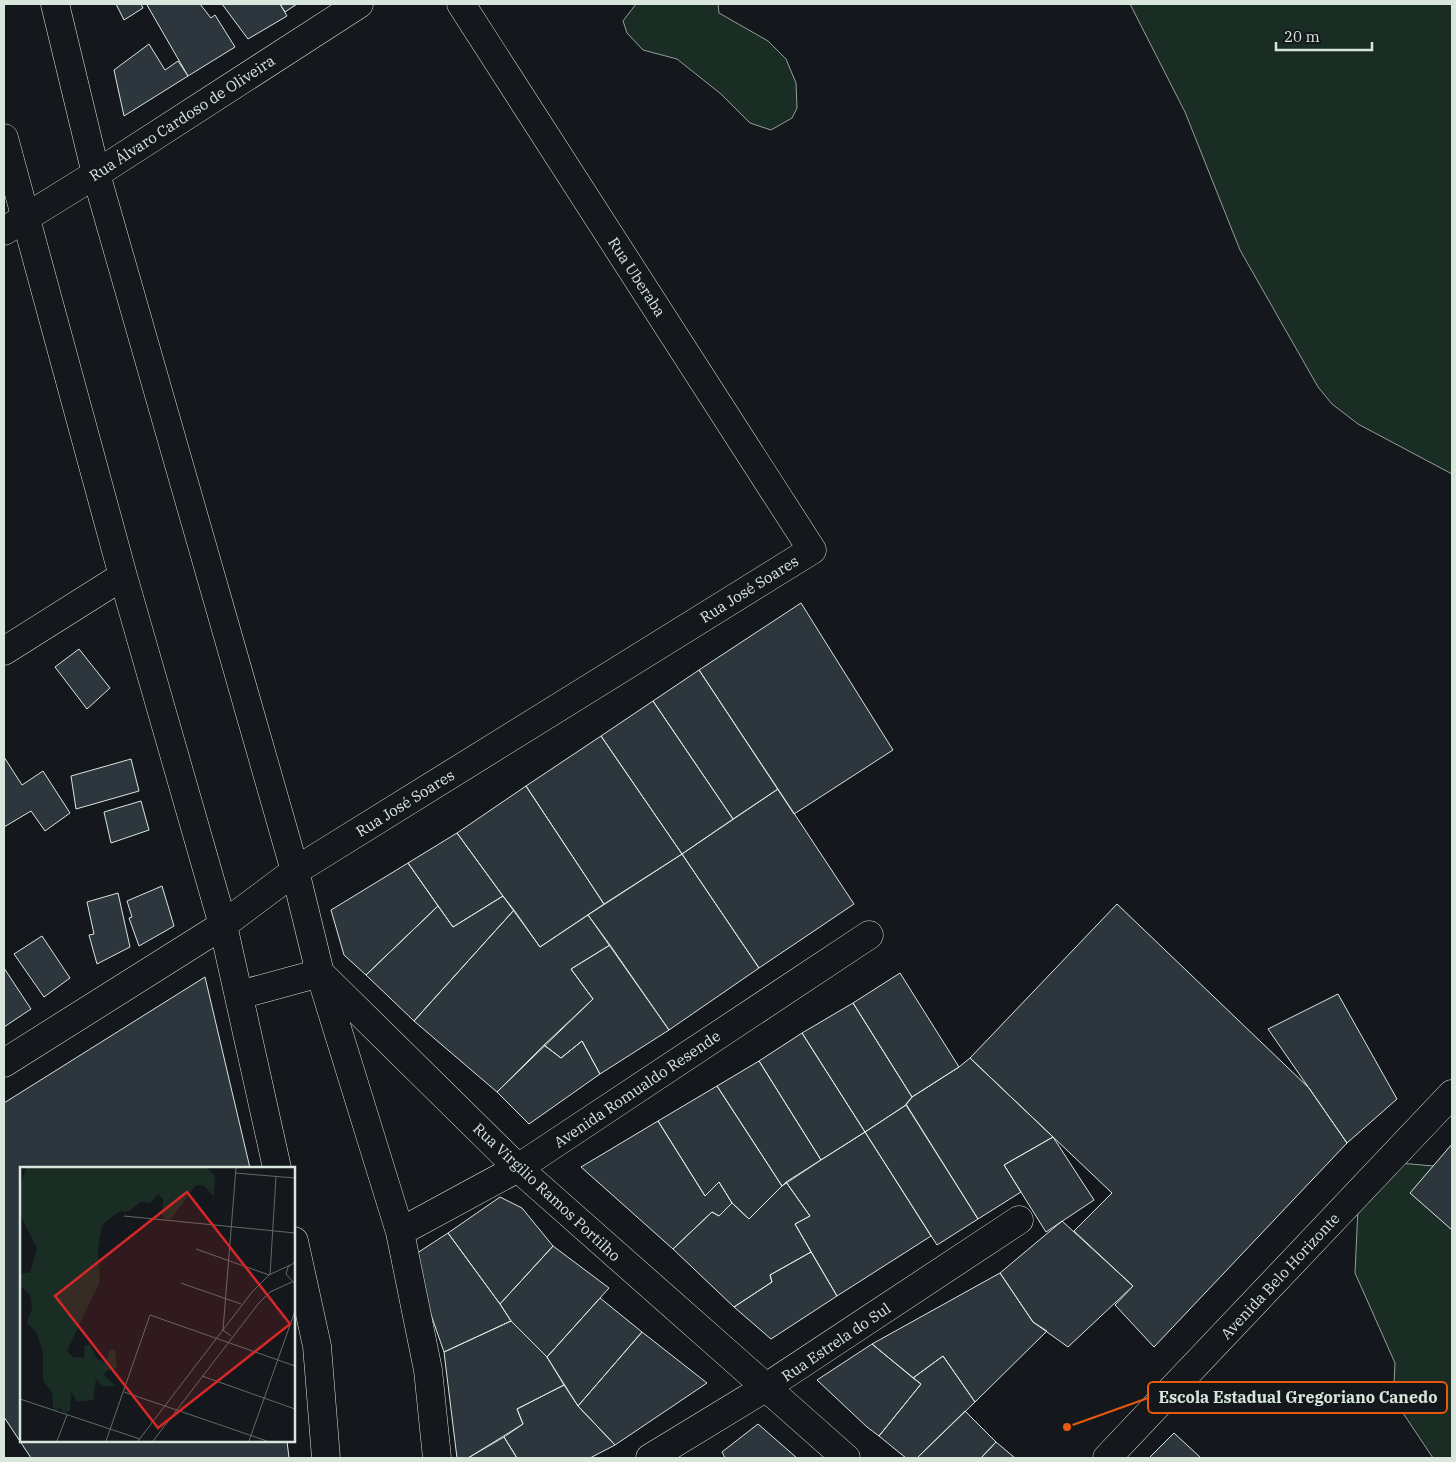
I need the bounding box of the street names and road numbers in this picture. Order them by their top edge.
street label: Rua Álvaro Cardoso de Oliveira [86,51,278,185]
street label: Rua Uberaba [604,234,670,320]
street label: Rua José Soares [696,551,802,627]
street label: Rua José Soares [352,765,458,841]
street label: Avenida Romualdo Resende [550,1026,724,1152]
street label: Rua Virgilio Ramos Portilho [469,1119,625,1265]
street label: Avenida Belo Horizonte [1216,1209,1344,1343]
street label: Rua Estrela do Sul [778,1298,894,1386]

